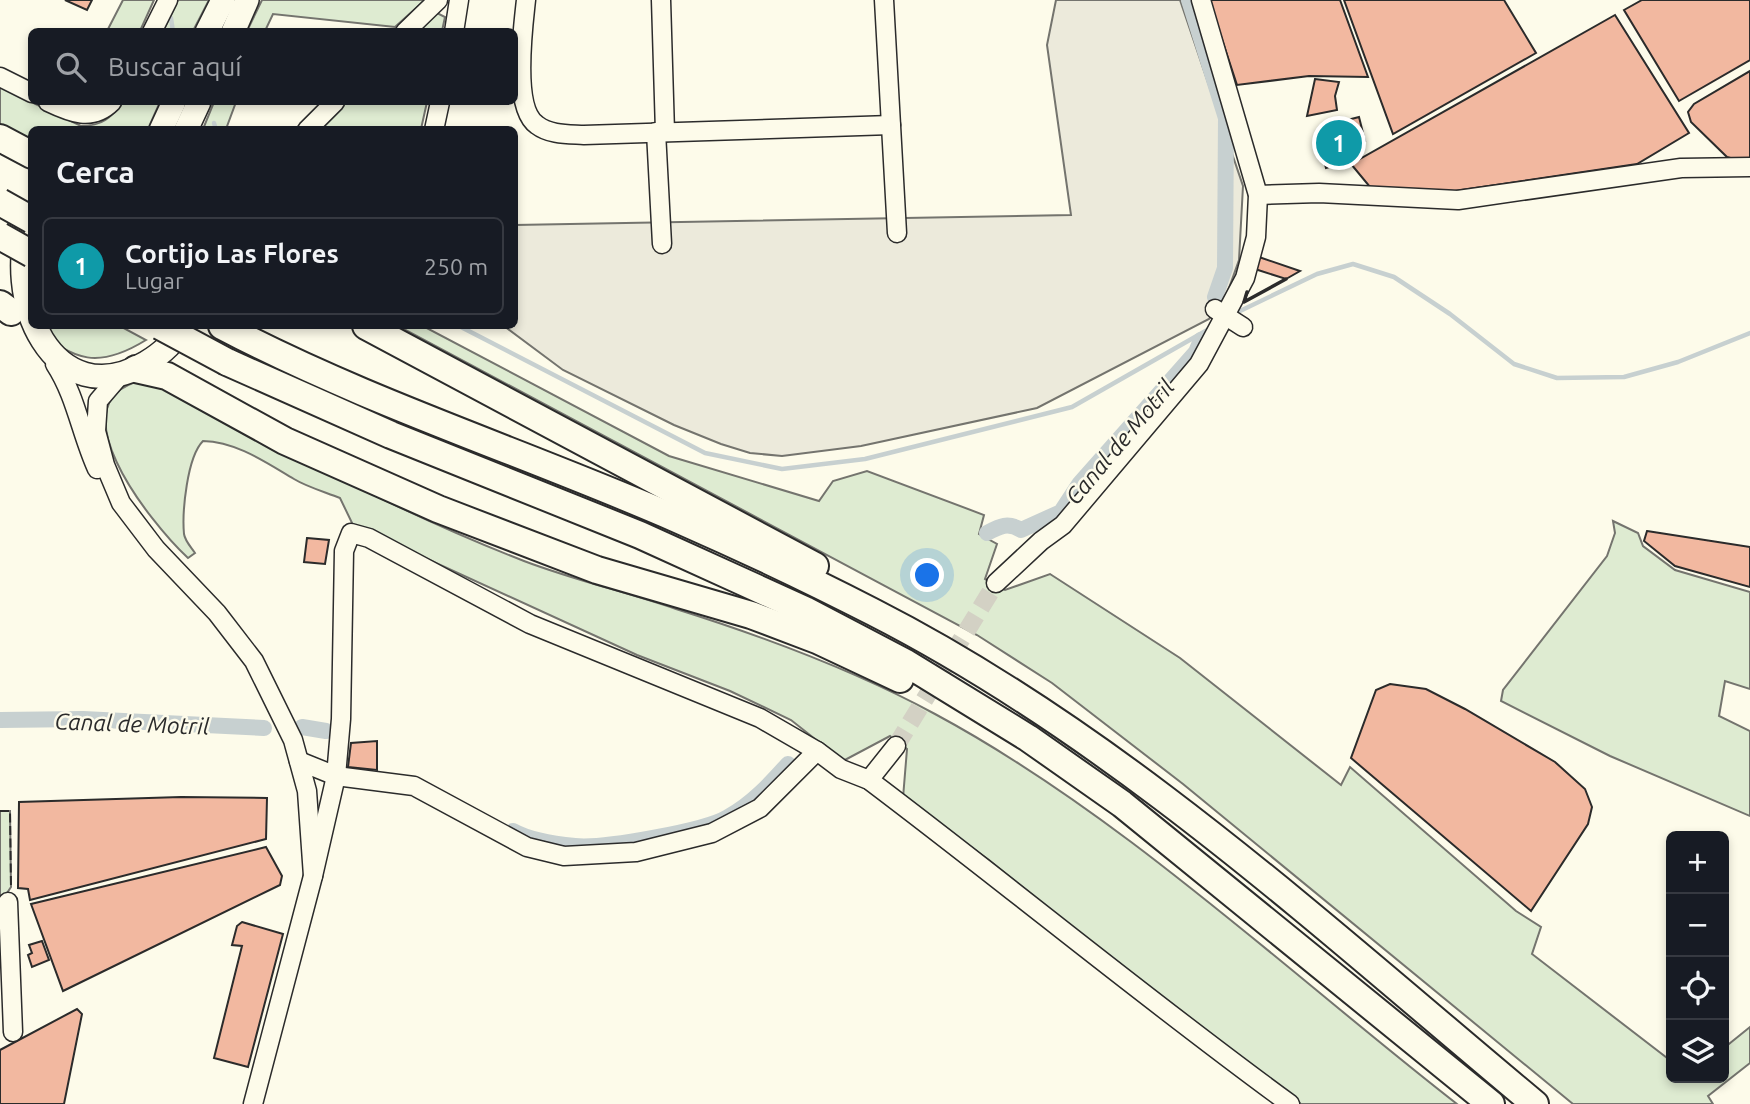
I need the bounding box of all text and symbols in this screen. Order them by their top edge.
search box [28,28,518,105]
icon: search [52,48,90,86]
text: Buscar aquí [108,52,242,81]
pin: 1 [1316,117,1362,169]
text: Cerca [56,155,135,189]
text: Cortijo Las Flores [125,239,339,268]
text: 1 [75,254,87,279]
text: 250 m [424,254,488,279]
text: Lugar [125,268,184,293]
water label: Canal de Motril [1060,374,1179,509]
your location [910,558,944,592]
water label: Canal de Motril [54,708,210,739]
map controls [1666,831,1729,1083]
button: + [1666,831,1729,894]
button: − [1666,894,1729,957]
button: locate [1666,957,1729,1020]
button: layers [1666,1020,1729,1083]

